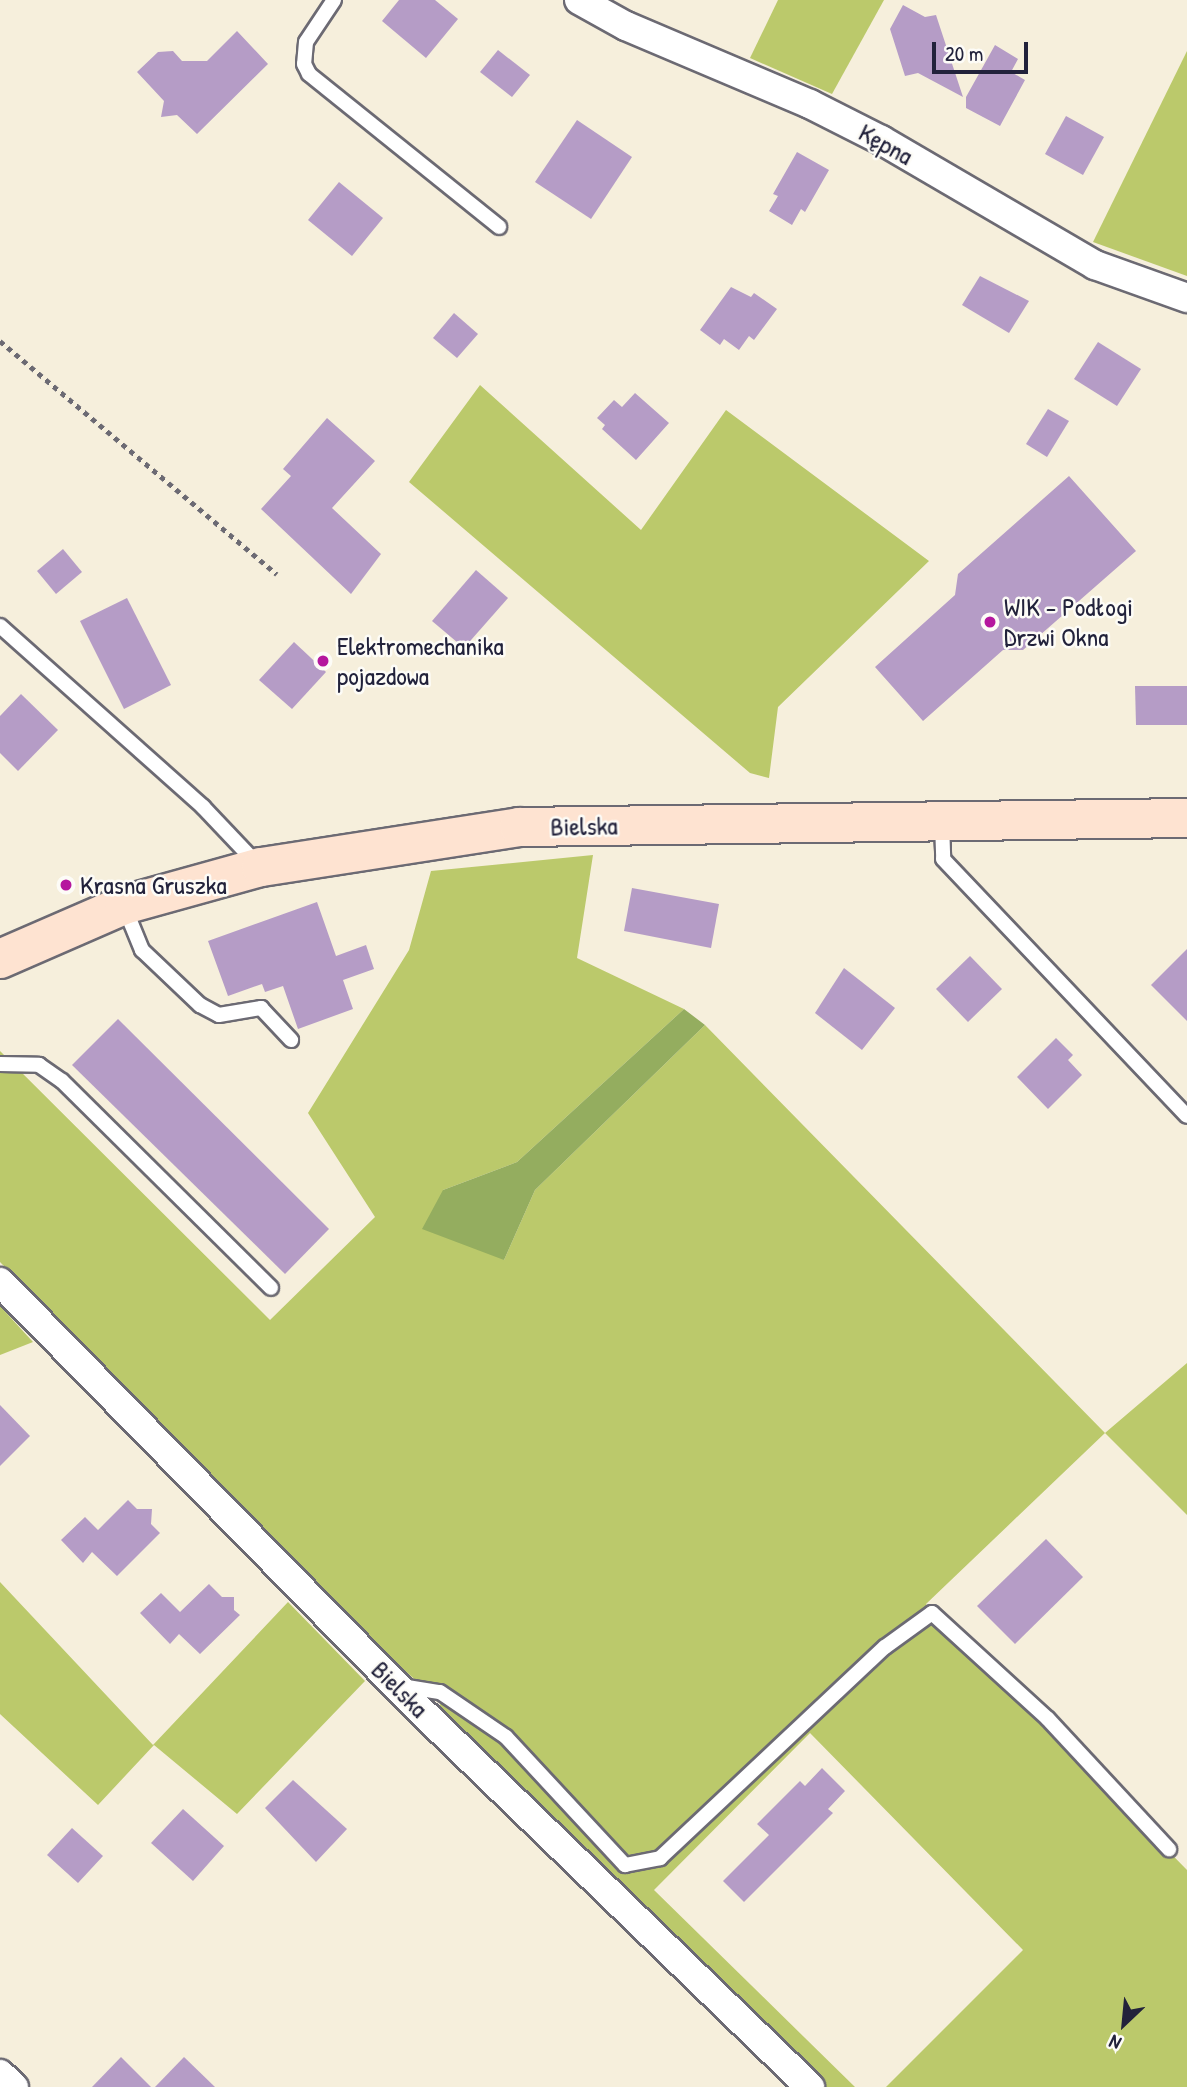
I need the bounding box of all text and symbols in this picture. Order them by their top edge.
scale bar [935,28,1031,72]
text: 20 m [945,39,983,68]
street label: Kępna [854,117,918,171]
place label: WIK - Podłogi Drzwi Okna [1004,591,1133,652]
marker: WIK - Podłogi Drzwi Okna [982,614,998,630]
place label: Elektromechanika pojazdowa [337,630,504,692]
marker: Elektromechanika pojazdowa [315,653,331,669]
street label: Bielska [550,810,618,842]
place label: Krasna Gruszka [80,869,227,901]
marker: Krasna Gruszka [58,877,74,893]
street label: Bielska [365,1654,435,1724]
north arrow [1089,1989,1159,2059]
text: N [1105,2029,1125,2057]

